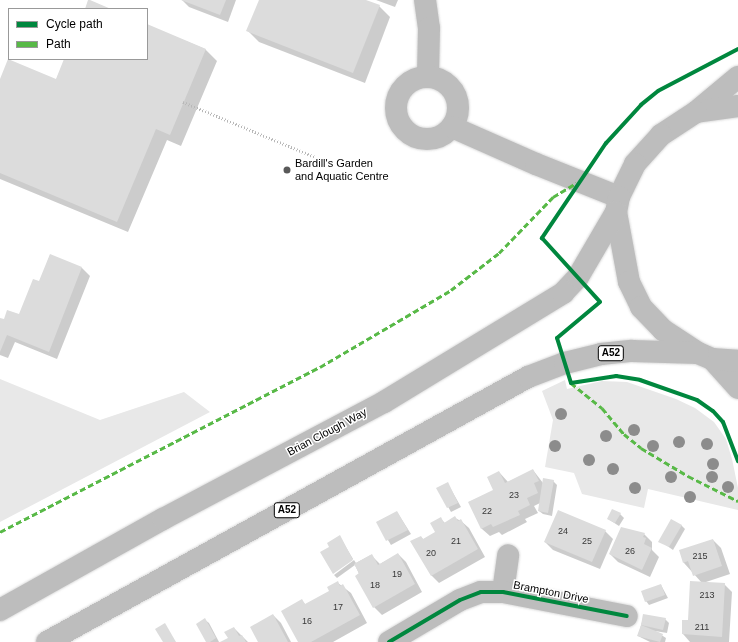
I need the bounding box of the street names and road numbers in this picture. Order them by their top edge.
road number: A52 [597,345,625,361]
street label: Brian Clough Way [285,405,369,459]
road number: A52 [273,502,301,518]
street label: Brampton Drive [512,578,590,606]

